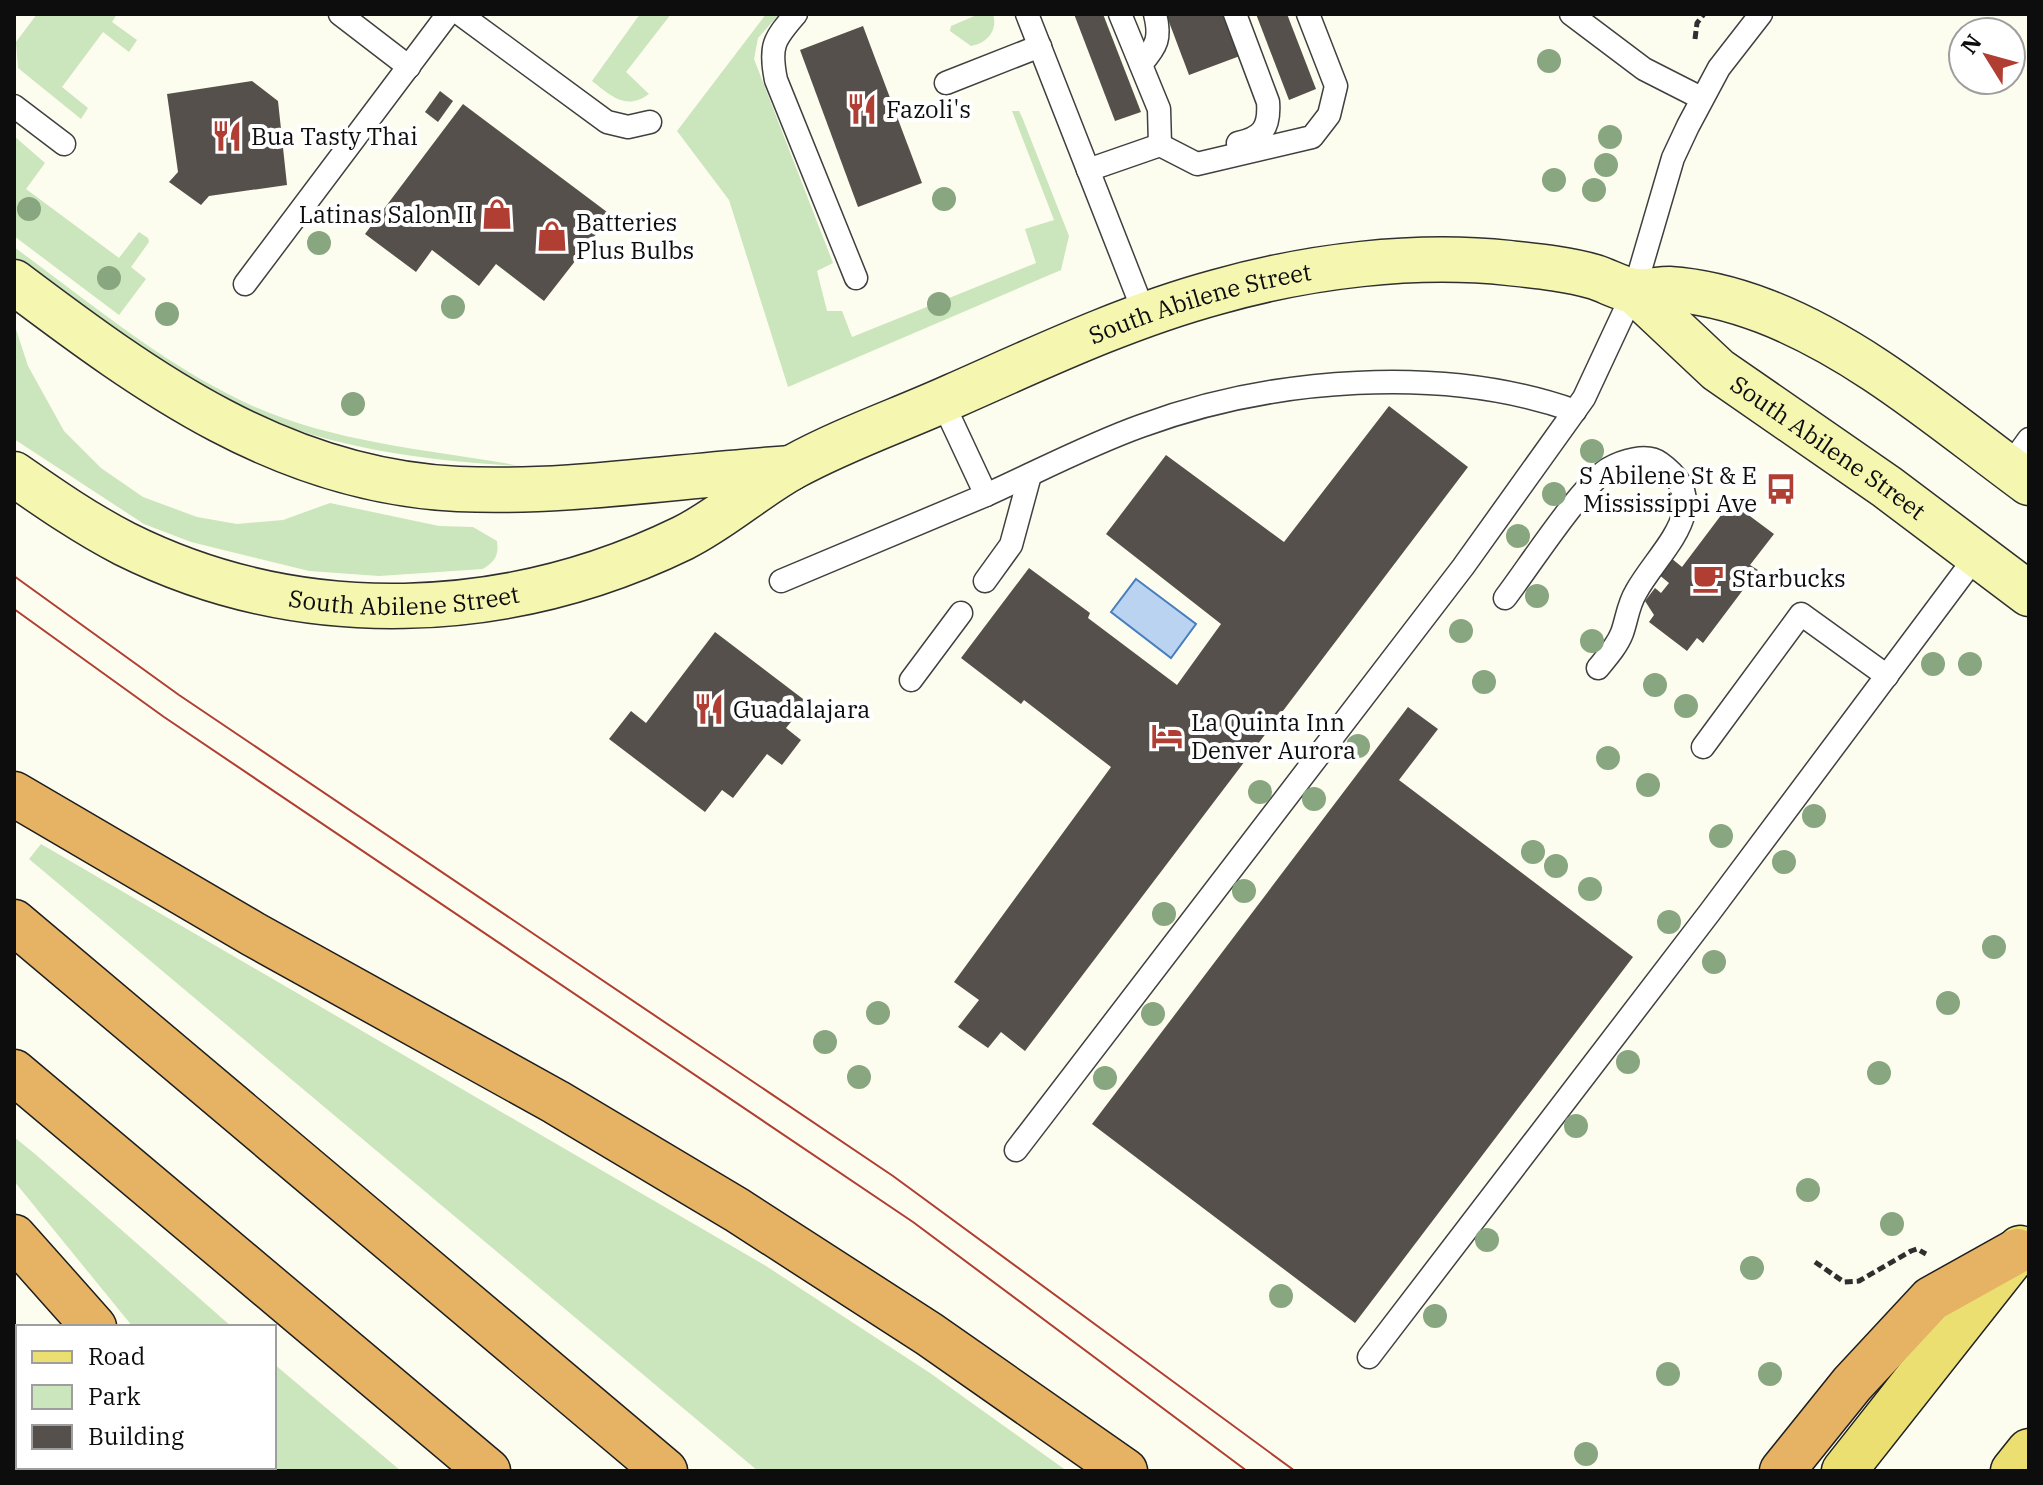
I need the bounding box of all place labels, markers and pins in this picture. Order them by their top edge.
restaurant icon: Fazoli's [845,92,879,126]
place label: Fazoli's [886,93,971,125]
restaurant icon: Bua Tasty Thai [210,119,244,153]
place label: Bua Tasty Thai [251,120,418,152]
shop icon: Latinas Salon II [480,197,514,231]
place label: Latinas Salon II [299,198,473,230]
place label: Batteries Plus Bulbs [576,206,694,266]
shop icon: Batteries Plus Bulbs [535,219,569,253]
place label: S Abilene St & E Mississippi Ave [1579,459,1757,519]
bus stop icon: S Abilene St & E Mississippi Ave [1764,472,1798,506]
cafe icon: Starbucks [1691,561,1725,595]
place label: Starbucks [1732,562,1846,594]
restaurant icon: Guadalajara [692,692,726,726]
place label: Guadalajara [733,693,870,725]
place label: La Quinta Inn Denver Aurora [1191,706,1356,766]
hotel icon: La Quinta Inn Denver Aurora [1150,719,1184,753]

